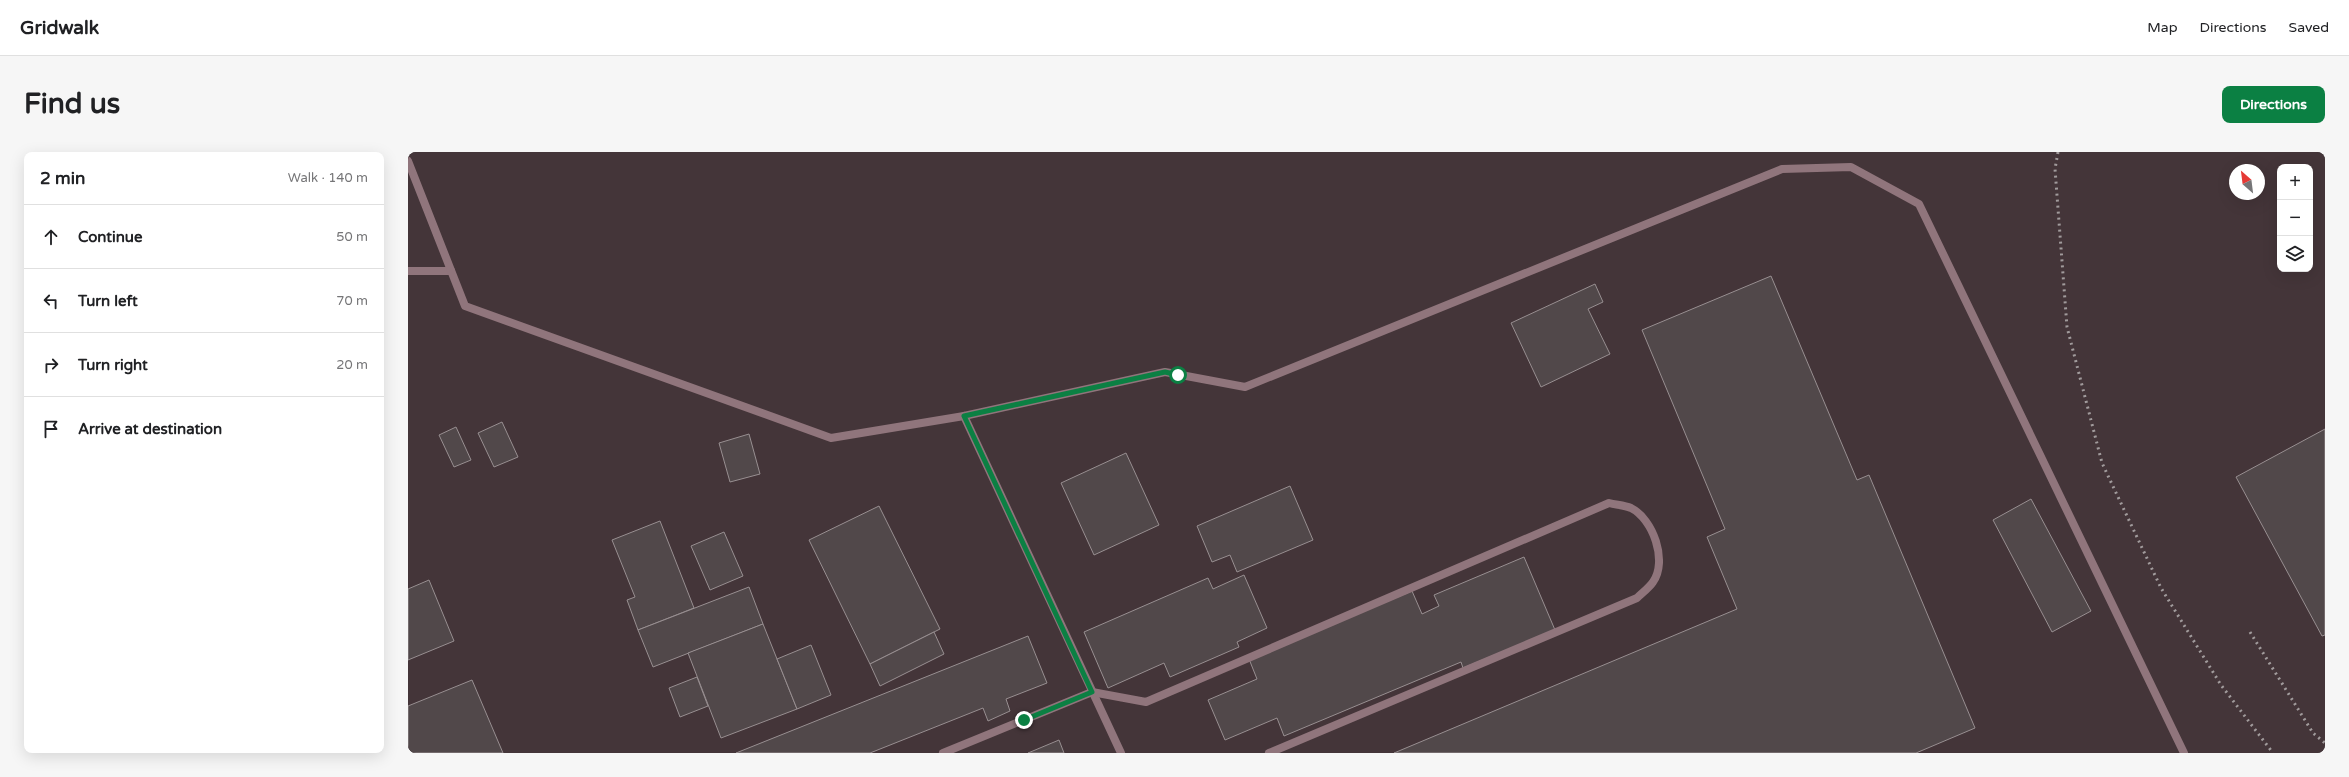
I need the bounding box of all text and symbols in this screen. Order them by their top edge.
text: Gridwalk [20,17,99,39]
text: Map [2147,19,2178,36]
text: Directions [2200,19,2267,36]
text: Saved [2289,19,2329,36]
button: Directions [2222,86,2325,123]
text: Find us [24,87,120,121]
north arrow [2229,164,2265,200]
map controls [2277,164,2313,272]
button: + [2277,164,2313,200]
text: 2 min [40,168,85,189]
text: Walk · 140 m [288,170,368,186]
button: − [2277,200,2313,236]
icon: ahead [40,226,62,248]
text: Continue [78,228,142,246]
text: 50 m [336,229,368,245]
button: layers [2277,236,2313,272]
icon: left [40,290,62,312]
text: Turn left [78,292,138,310]
text: 70 m [336,293,368,309]
icon: right [40,354,62,376]
text: Turn right [78,356,148,374]
text: 20 m [336,357,368,373]
route start [1169,366,1187,384]
icon: arrive [40,418,62,440]
text: Arrive at destination [78,420,222,438]
route end [1015,711,1033,729]

